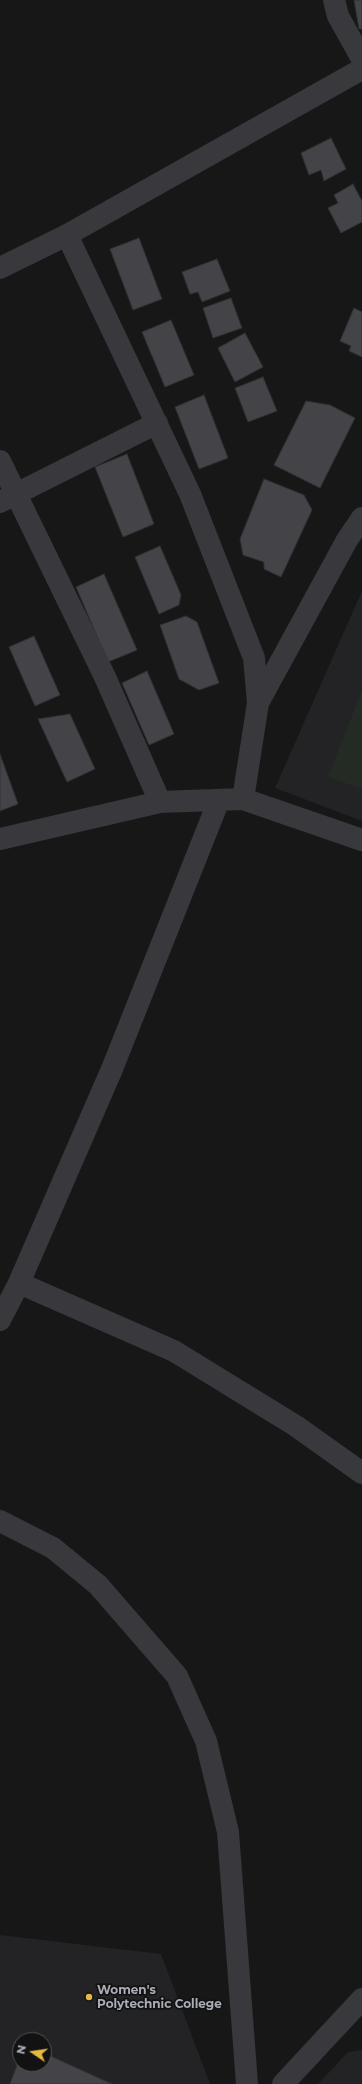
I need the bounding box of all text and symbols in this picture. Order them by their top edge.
place label: Women's Polytechnic College [97,1983,222,2011]
marker: Women's Polytechnic College [84,1992,94,2002]
north arrow [12,2032,52,2072]
text: N [13,2044,29,2055]

